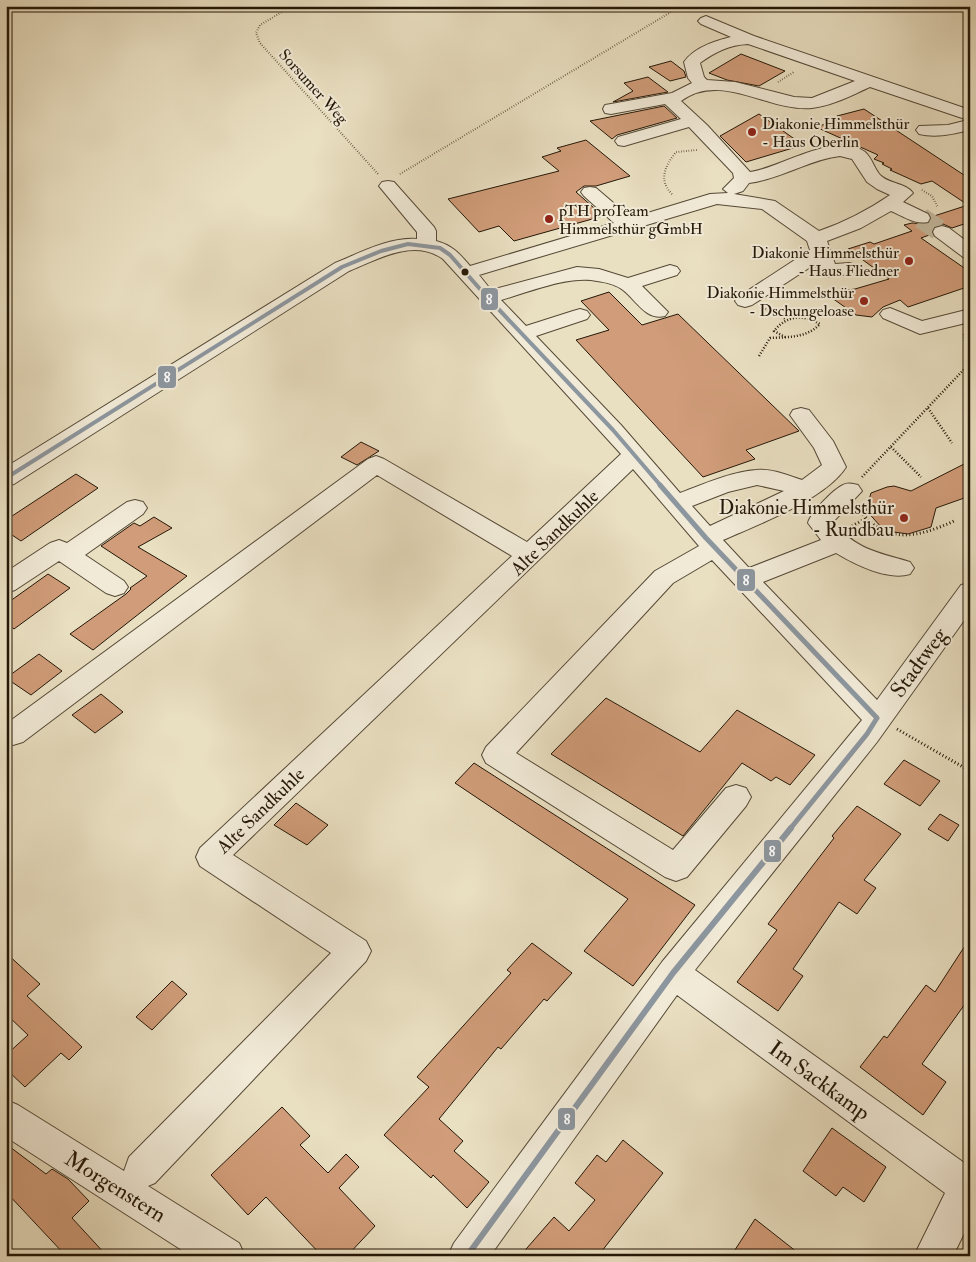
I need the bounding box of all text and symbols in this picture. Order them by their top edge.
street label: Sorsumer Weg [274,45,353,129]
place label: Diakonie Himmelsthür - Haus Oberlin [762,114,910,152]
marker: Diakonie Himmelsthür - Haus Oberlin [746,126,758,138]
place label: pTH proTeam Himmelsthür gGmbH [558,201,703,239]
marker: pTH proTeam Himmelsthür gGmbH [543,213,555,225]
place label: Diakonie Himmelsthür - Haus Fliedner [751,243,899,281]
marker: Diakonie Himmelsthür - Haus Fliedner [903,255,915,267]
unlabelled marker [460,267,470,277]
place label: Diakonie Himmelsthür - Dschungeloase [706,283,854,321]
line badge: 8 [480,287,499,311]
text: 8 [486,291,493,308]
marker: Diakonie Himmelsthür - Dschungeloase [858,295,870,307]
line badge: 8 [157,365,177,389]
text: 8 [164,369,171,386]
street label: Alte Sandkuhle [505,484,604,582]
place label: Diakonie Himmelsthür - Rundbau [719,496,894,542]
marker: Diakonie Himmelsthür - Rundbau [898,512,910,524]
line badge: 8 [736,568,756,592]
text: 8 [743,572,750,589]
street label: Stadtweg [884,621,954,703]
street label: Alte Sandkuhle [211,762,310,860]
line badge: 8 [763,839,782,863]
text: 8 [769,843,776,860]
street label: Im Sackkamp [763,1035,876,1128]
line badge: 8 [557,1107,576,1131]
text: 8 [564,1111,571,1128]
street label: Morgenstern [60,1145,171,1229]

